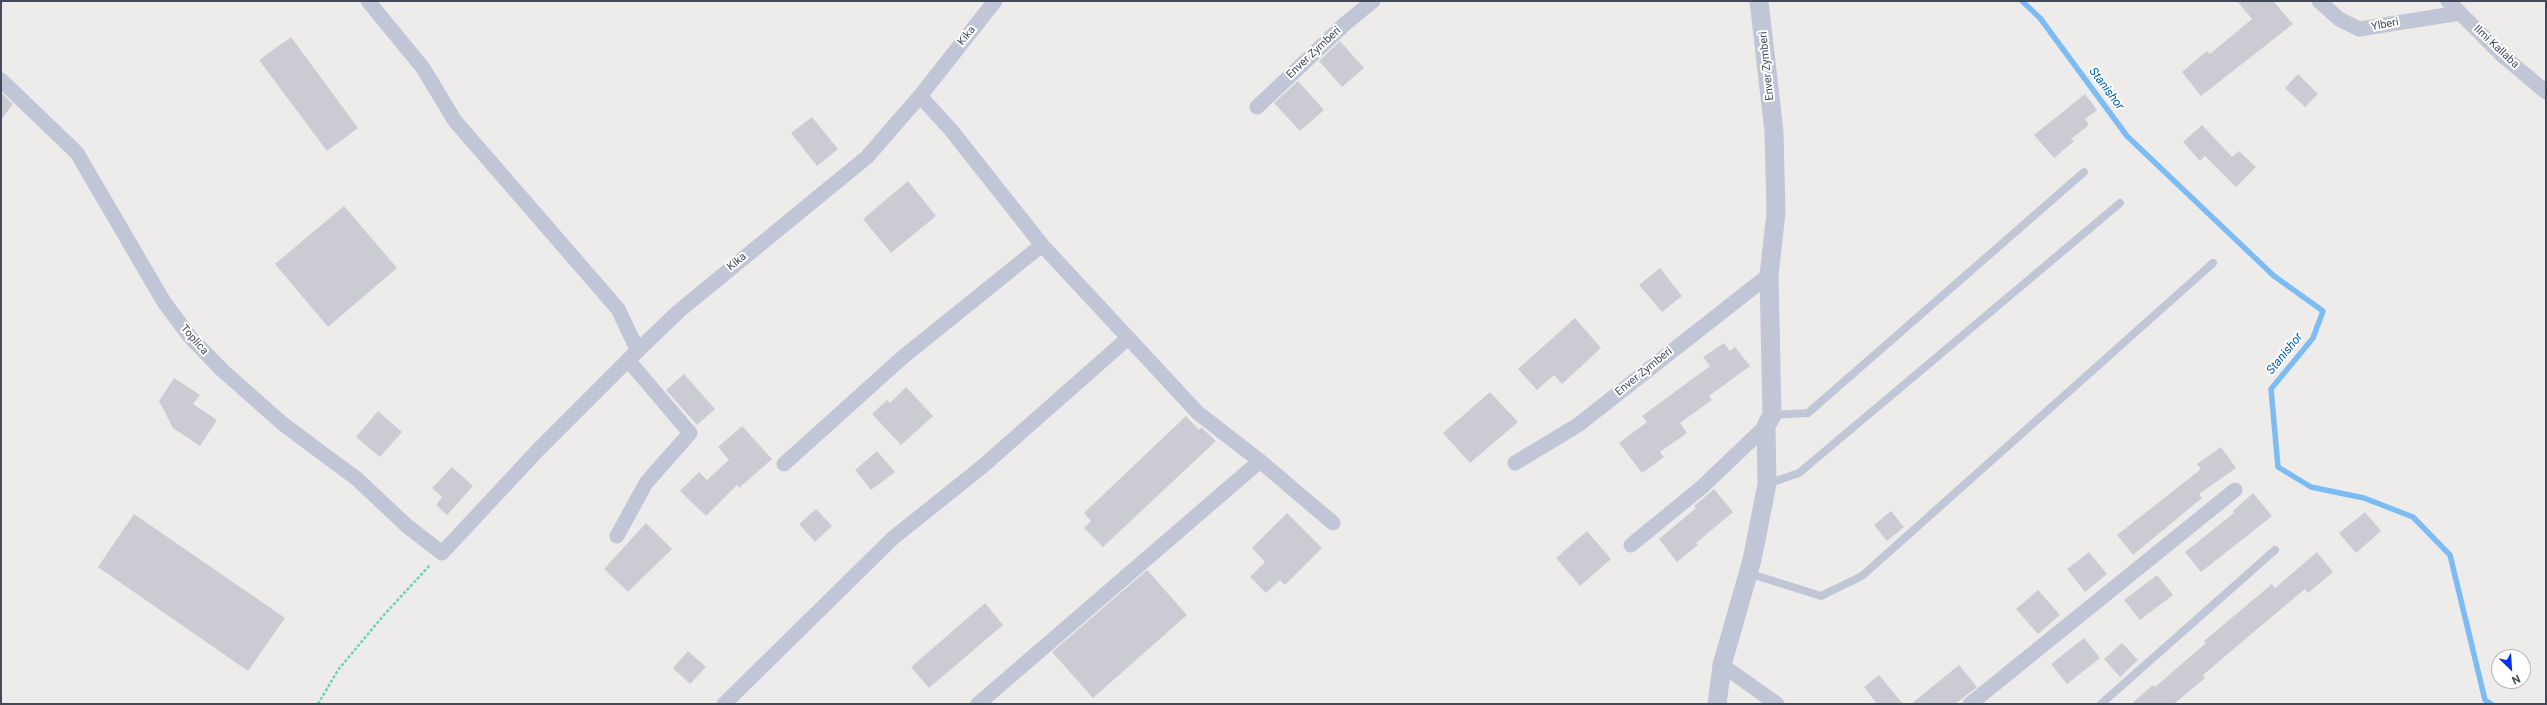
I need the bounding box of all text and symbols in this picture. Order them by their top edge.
street label: Ylberi [2370,16,2400,34]
street label: Ilmi Kallaba [2471,23,2521,71]
street label: Kika [955,24,979,48]
street label: Enver Zymberi [1284,24,1344,82]
street label: Enver Zymberi [1757,31,1777,101]
water label: Stanishor [2085,65,2127,113]
street label: Kika [725,250,749,274]
street label: Toplica [177,322,211,358]
water label: Stanishor [2264,330,2306,378]
street label: Enver Zymberi [1613,345,1675,399]
north arrow [2491,649,2531,689]
text: N [2510,672,2522,687]

